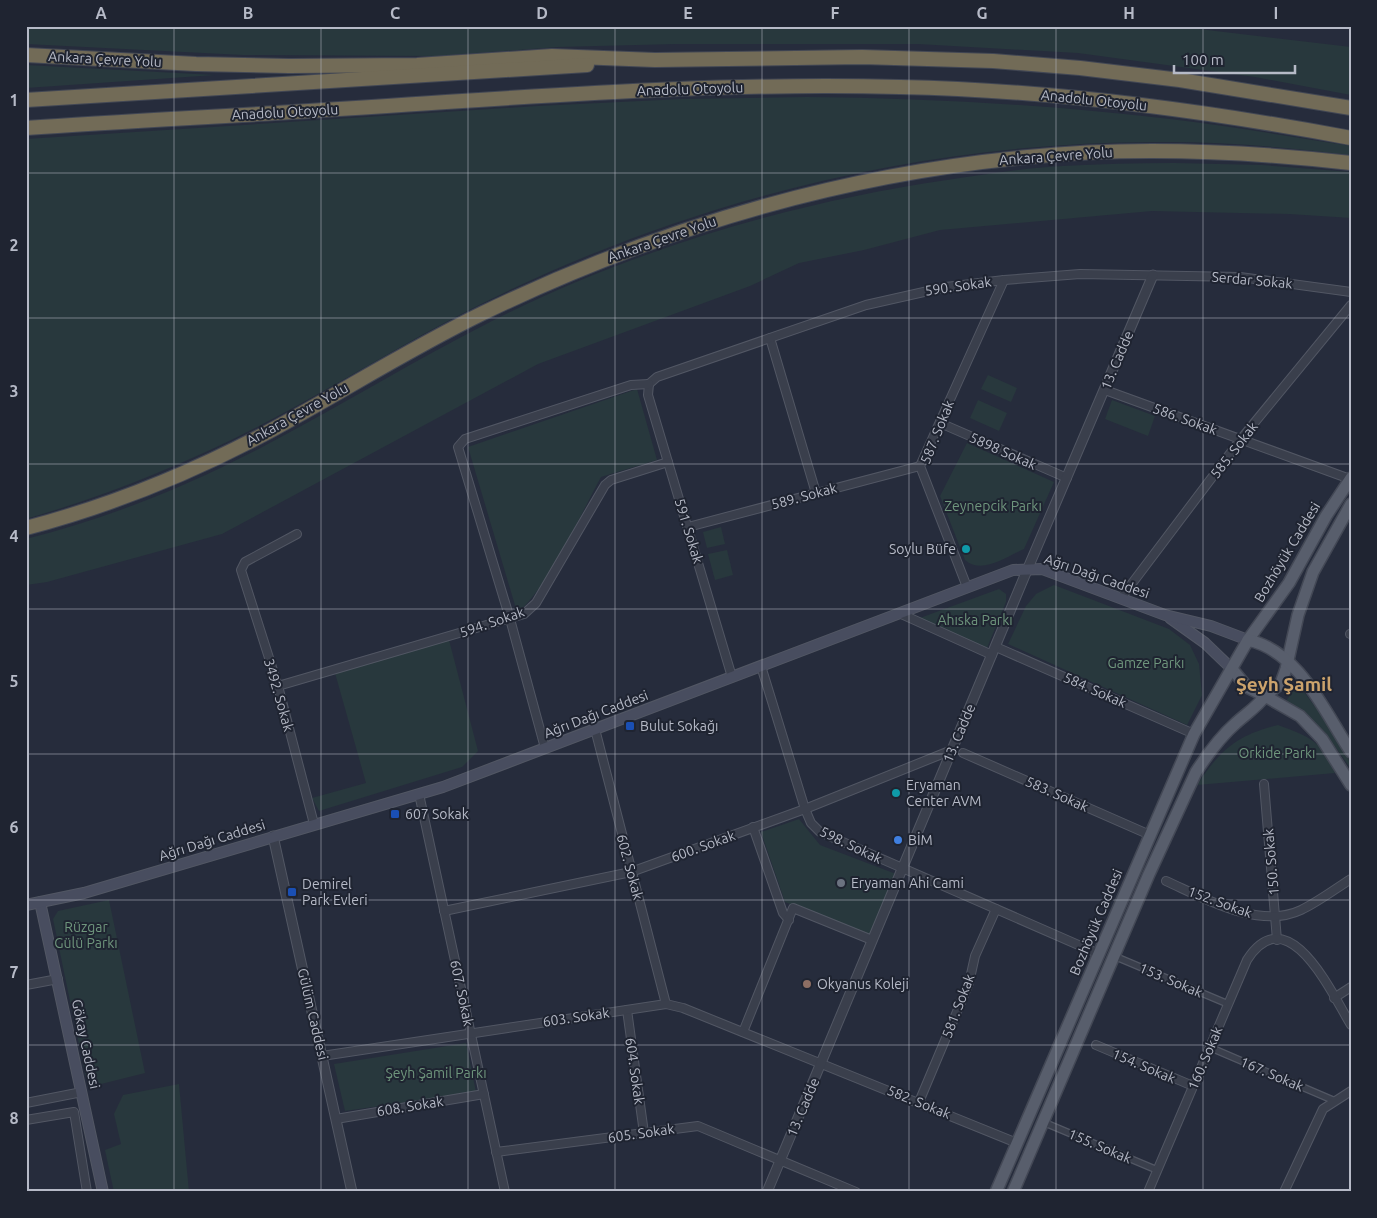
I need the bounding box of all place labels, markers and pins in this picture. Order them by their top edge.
place label: Soylu Büfe [889,541,956,557]
marker: Soylu Büfe [960,543,972,555]
place label: Bulut Sokağı [640,718,718,734]
marker: Bulut Sokağı [624,720,636,732]
place label: Eryaman Center AVM [906,777,981,809]
marker: Eryaman Center AVM [890,787,902,799]
place label: 607 Sokak [405,806,469,822]
marker: 607 Sokak [389,808,401,820]
place label: BİM [908,832,933,848]
marker: BİM [892,834,904,846]
place label: Eryaman Ahi Cami [851,875,964,891]
place label: Demirel Park Evleri [302,876,368,908]
marker: Eryaman Ahi Cami [835,877,847,889]
marker: Demirel Park Evleri [286,886,298,898]
place label: Okyanus Koleji [817,976,909,992]
marker: Okyanus Koleji [801,978,813,990]

